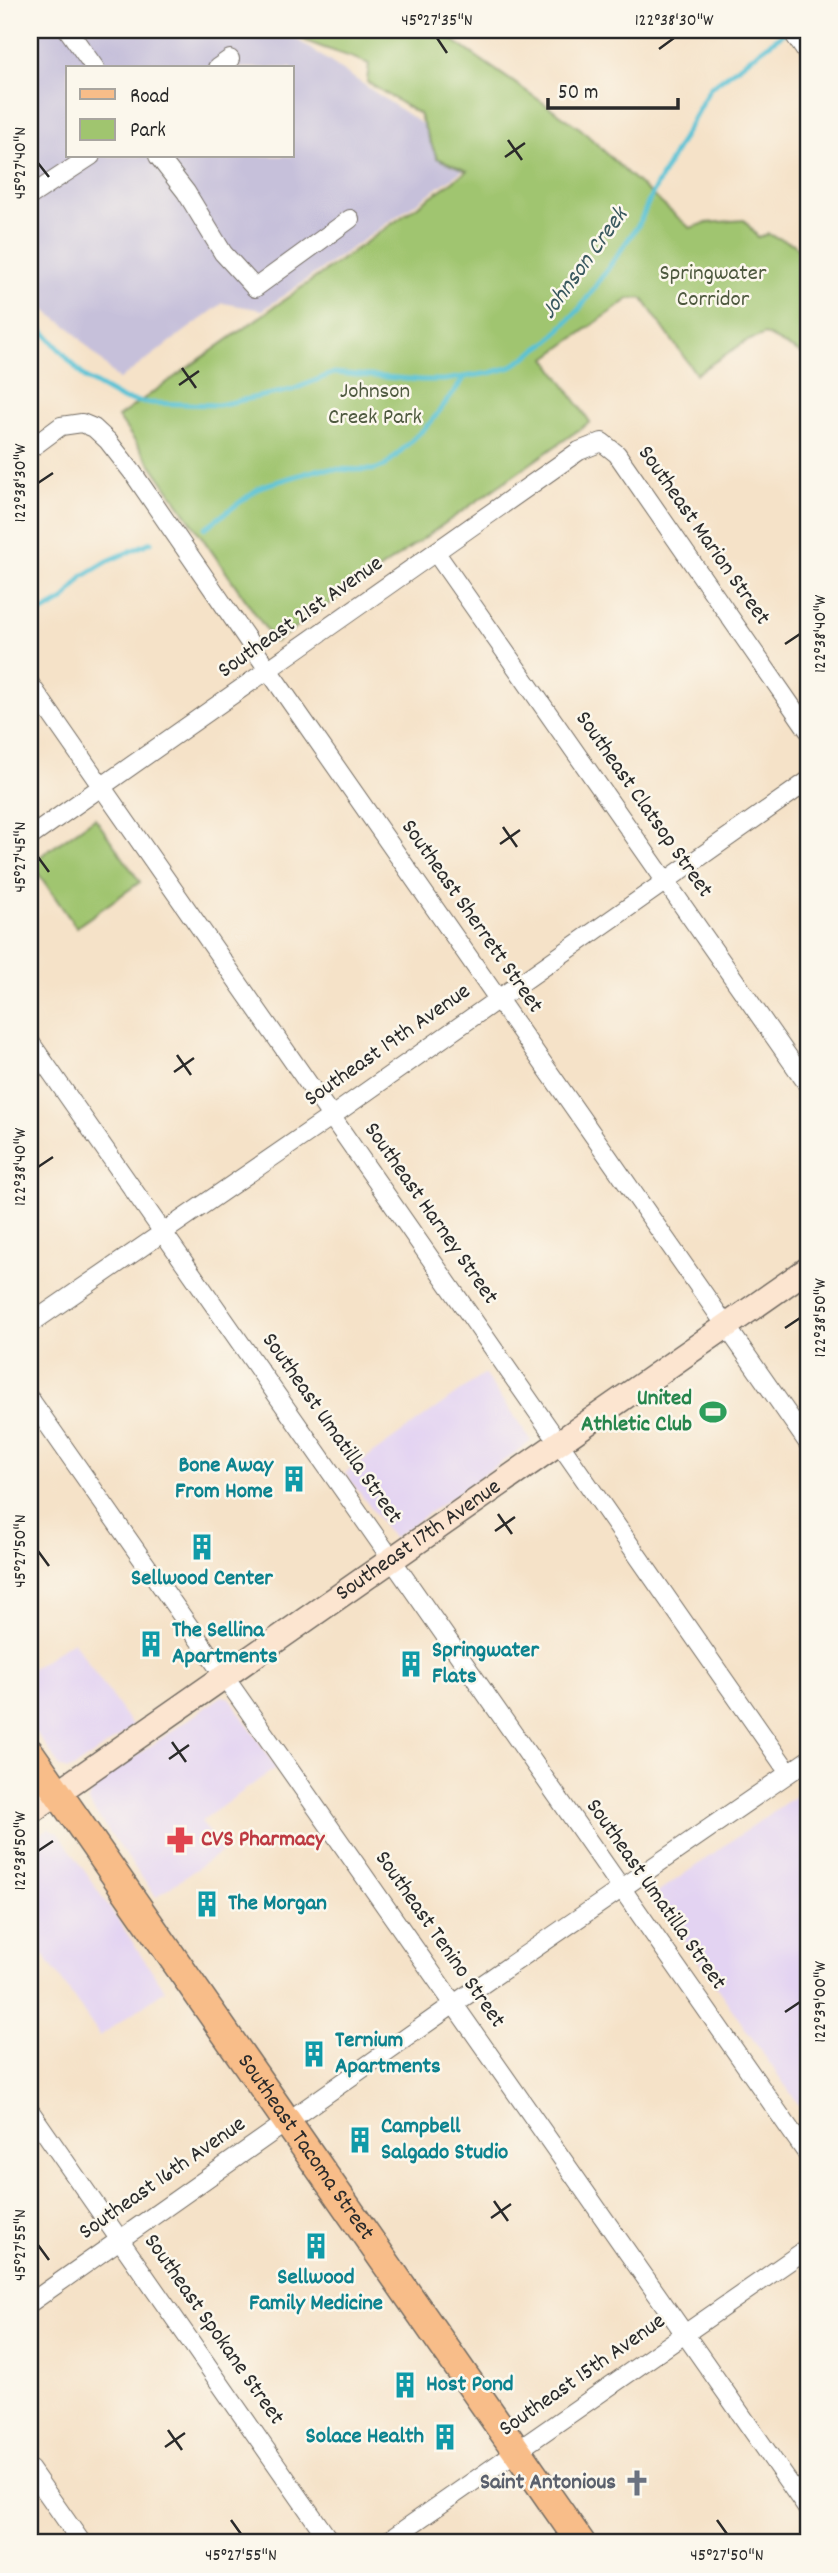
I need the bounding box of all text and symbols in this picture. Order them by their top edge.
text: 45°27'35"N [401,9,473,34]
text: 122°38'30"W [635,9,714,34]
legend [66,66,294,158]
scale bar [548,66,677,110]
text: 50 m [558,79,598,109]
text: Road [130,83,169,113]
text: Park [130,117,166,147]
text: 45°27'40"N [9,127,34,199]
water label: Johnson Creek [533,199,638,327]
park label: Springwater Corridor [660,258,767,317]
park label: Johnson Creek Park [328,376,422,435]
street label: Southeast Marion Street [628,439,778,633]
text: 122°38'30"W [9,443,34,522]
street label: Southeast 21st Avenue [212,549,390,687]
text: 122°38'40"W [809,594,834,673]
street label: Southeast Clatsop Street [566,705,720,905]
street label: Southeast Sherrett Street [392,813,550,1021]
text: 45°27'45"N [9,822,34,893]
street label: Southeast 19th Avenue [298,976,478,1116]
street label: Southeast Harney Street [355,1116,505,1312]
text: 122°38'40"W [9,1127,34,1206]
text: 122°38'50"W [809,1278,834,1358]
street label: Southeast Umatilla Street [252,1327,410,1531]
place label: United Athletic Club [581,1383,692,1442]
sports icon: United Athletic Club [698,1397,728,1427]
place label: Bone Away From Home [175,1450,275,1509]
building icon: Bone Away From Home [279,1464,309,1494]
street label: Southeast 17th Avenue [329,1471,508,1610]
text: 45°27'50"N [9,1514,34,1588]
building icon: Sellwood Center [187,1532,217,1562]
place label: Sellwood Center [131,1563,273,1596]
place label: The Sellina Apartments [172,1615,278,1674]
building icon: The Sellina Apartments [136,1629,166,1659]
place label: Springwater Flats [432,1635,539,1694]
building icon: Springwater Flats [396,1649,426,1679]
street label: Southeast Umatilla Street [576,1793,734,1997]
text: 122°38'50"W [9,1811,34,1891]
place label: CVS Pharmacy [201,1824,326,1857]
pharmacy icon: CVS Pharmacy [165,1825,195,1855]
street label: Southeast Tenino Street [365,1845,513,2035]
place label: The Morgan [228,1888,327,1921]
building icon: The Morgan [192,1889,222,1919]
text: 122°39'00"W [809,1961,834,2043]
place label: Ternium Apartments [335,2025,441,2084]
building icon: Ternium Apartments [299,2039,329,2069]
street label: Southeast Tacoma Street [228,2047,382,2248]
street label: Southeast 16th Avenue [73,2109,253,2249]
place label: Campbell Salgado Studio [381,2111,508,2170]
building icon: Campbell Salgado Studio [345,2125,375,2155]
text: 45°27'55"N [9,2209,34,2281]
street label: Southeast Spokane Street [134,2228,292,2432]
building icon: Sellwood Family Medicine [301,2231,331,2261]
place label: Sellwood Family Medicine [249,2262,383,2321]
street label: Southeast 15th Avenue [493,2306,673,2446]
place label: Host Pond [426,2369,514,2402]
building icon: Host Pond [390,2370,420,2400]
place label: Solace Health [306,2421,424,2454]
building icon: Solace Health [430,2422,460,2452]
place label: Saint Antonious [480,2467,616,2500]
church icon: Saint Antonious [622,2468,652,2498]
text: 45°27'55"N [205,2544,277,2569]
text: 45°27'50"N [690,2544,764,2569]

